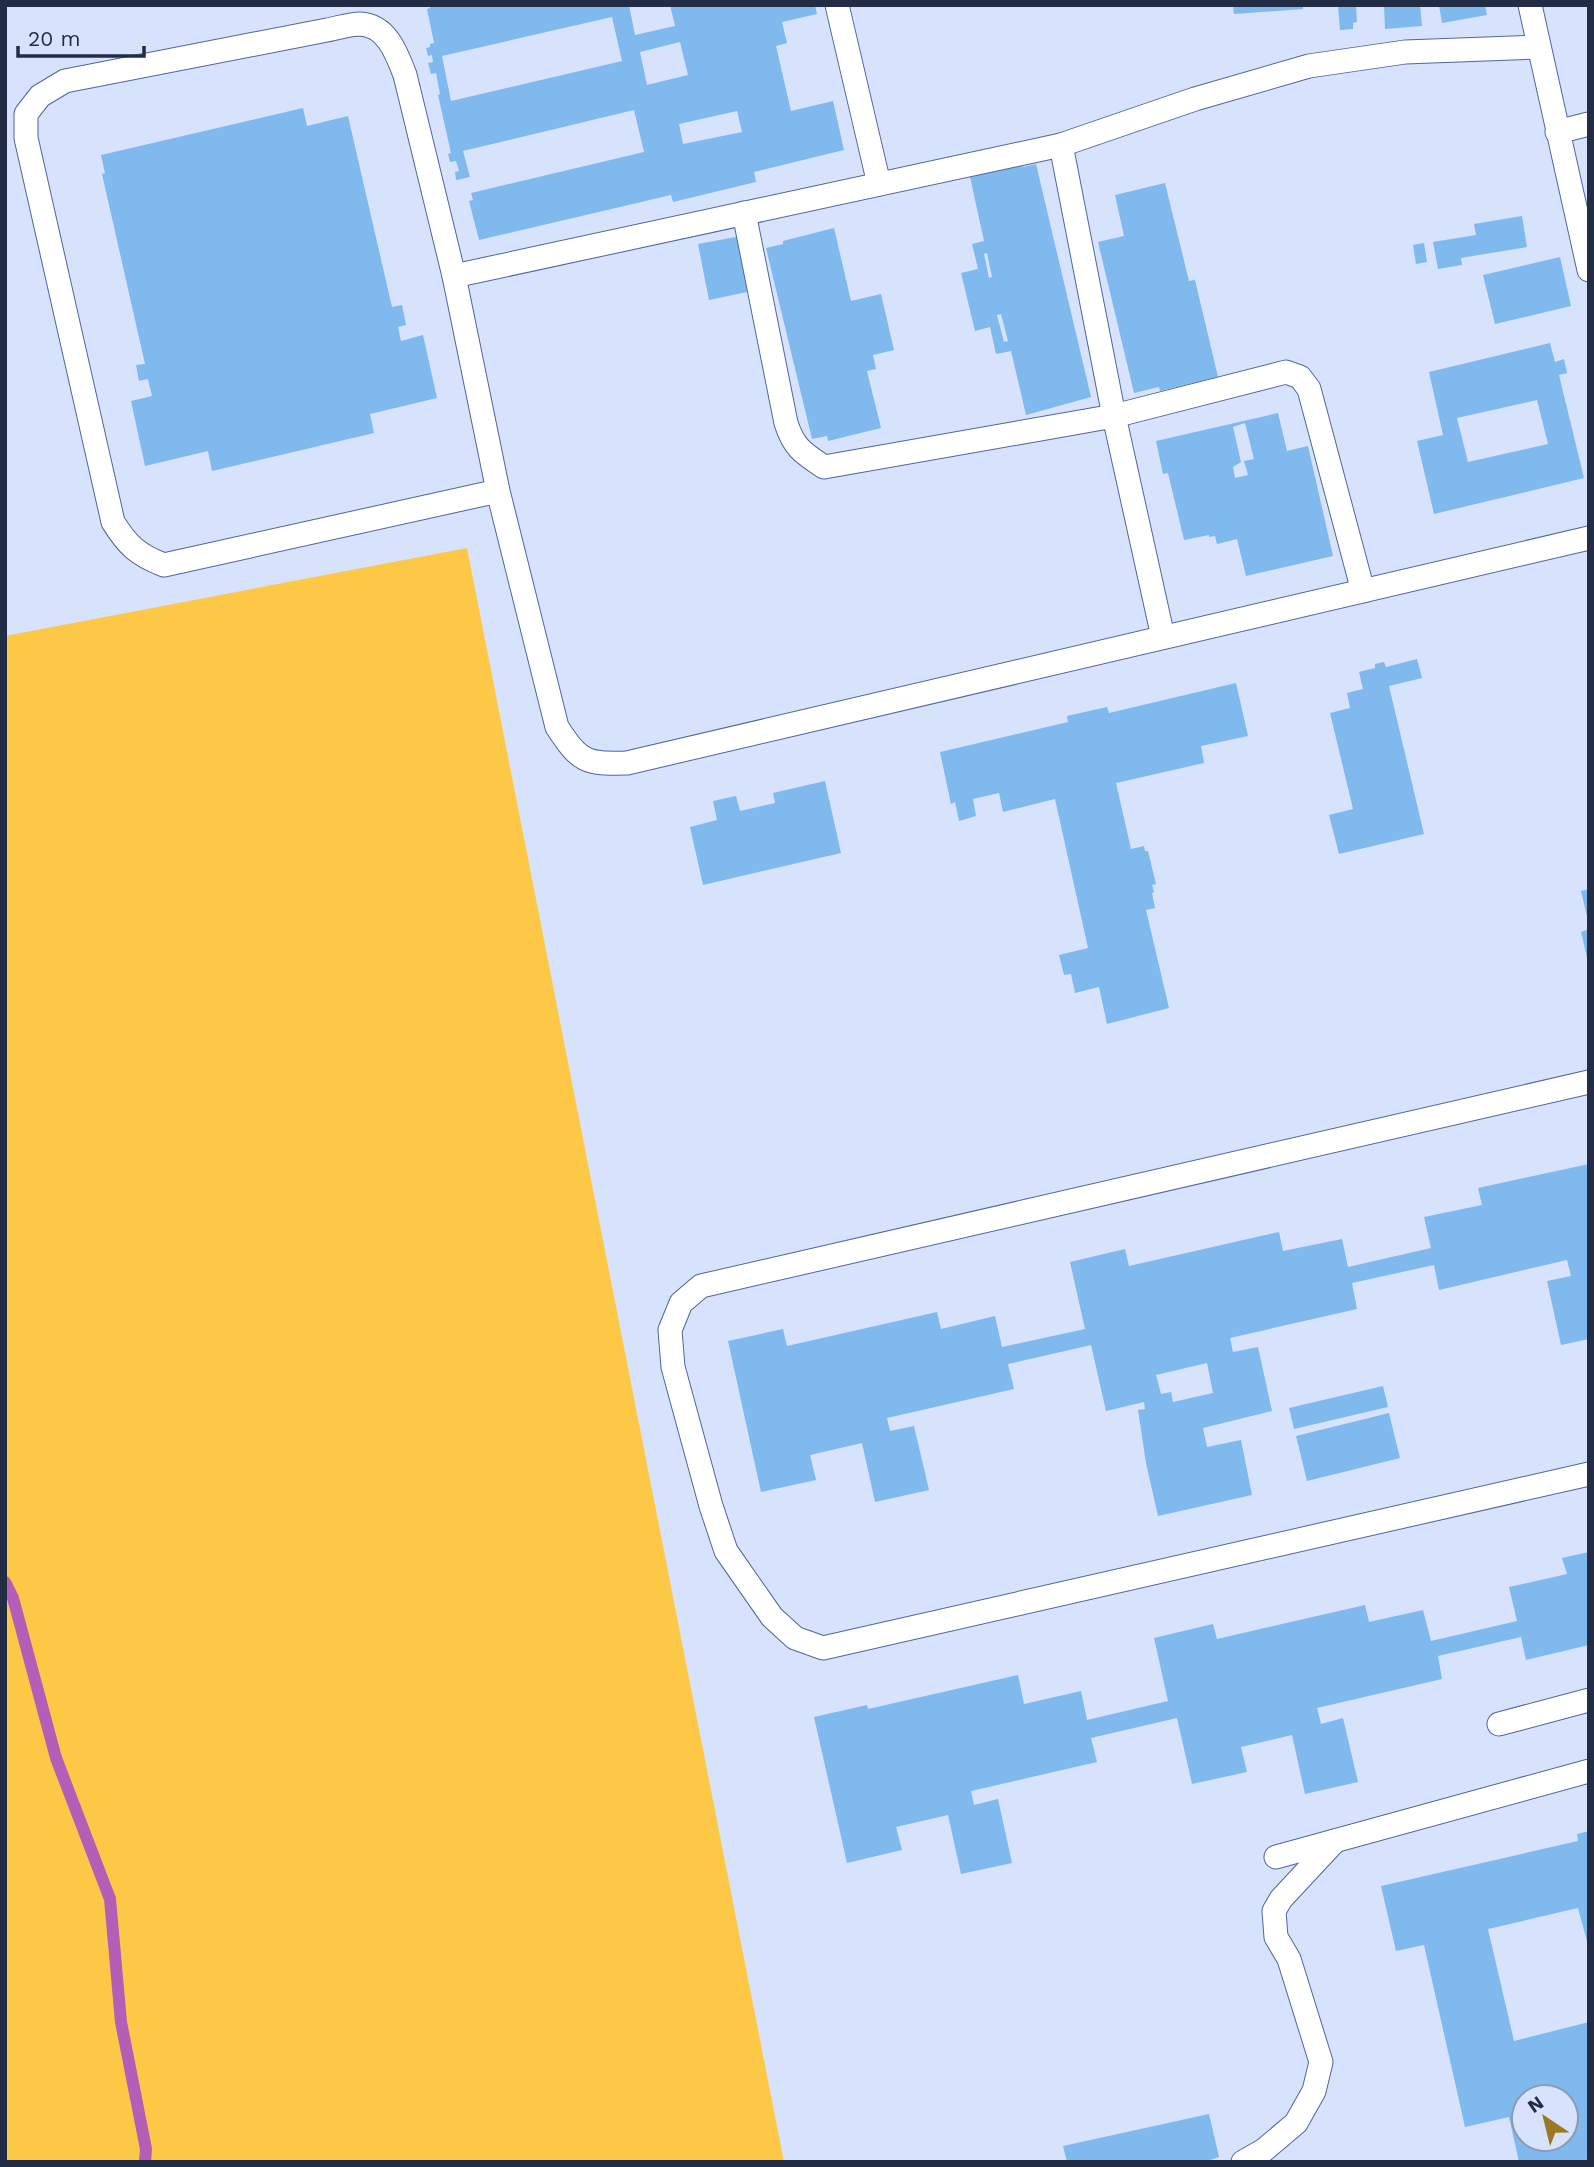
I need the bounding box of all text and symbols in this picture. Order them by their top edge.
scale bar [18,14,144,58]
text: 20 m [28,26,80,51]
north arrow [1510,2083,1580,2153]
text: N [1523,2091,1548,2118]

